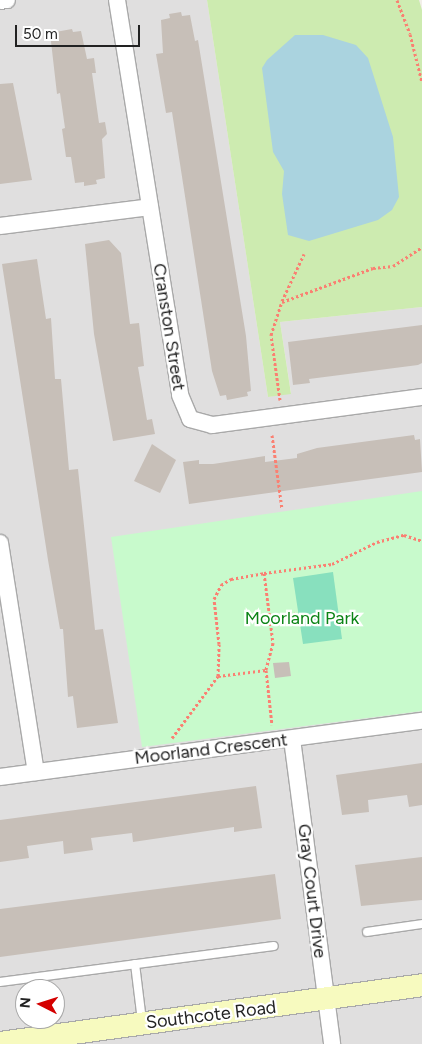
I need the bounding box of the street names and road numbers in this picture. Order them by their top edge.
street label: Cranston Street [148,262,190,392]
street label: Moorland Crescent [133,729,289,769]
street label: Gray Court Drive [293,823,331,959]
street label: Southcote Road [145,996,277,1034]

